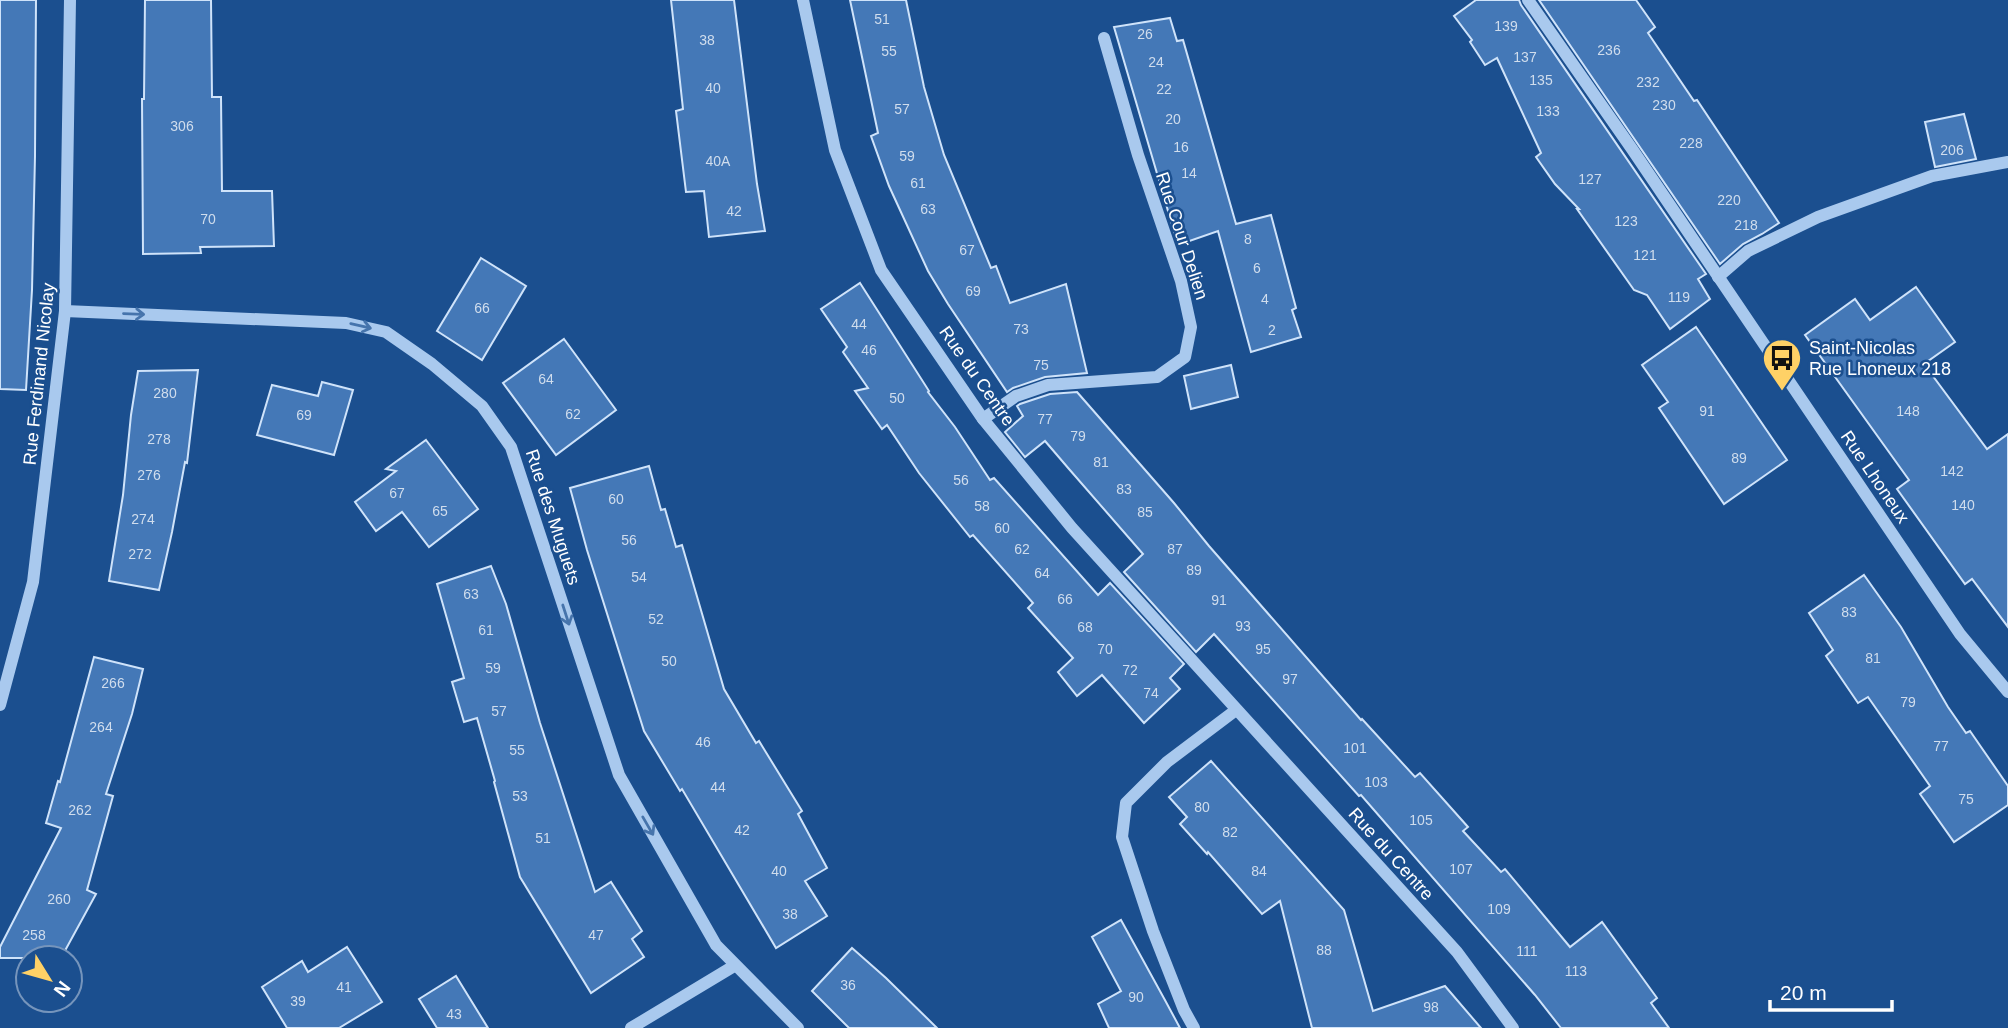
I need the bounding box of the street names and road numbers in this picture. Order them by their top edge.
street label: Rue Cour Delien [1152,170,1212,302]
street label: Rue Ferdinand Nicolay [19,282,59,466]
street label: Rue du Centre [935,322,1019,430]
street label: Rue Lhoneux [1837,427,1913,527]
street label: Rue des Muguets [522,447,584,587]
street label: Rue du Centre [1344,804,1438,904]

